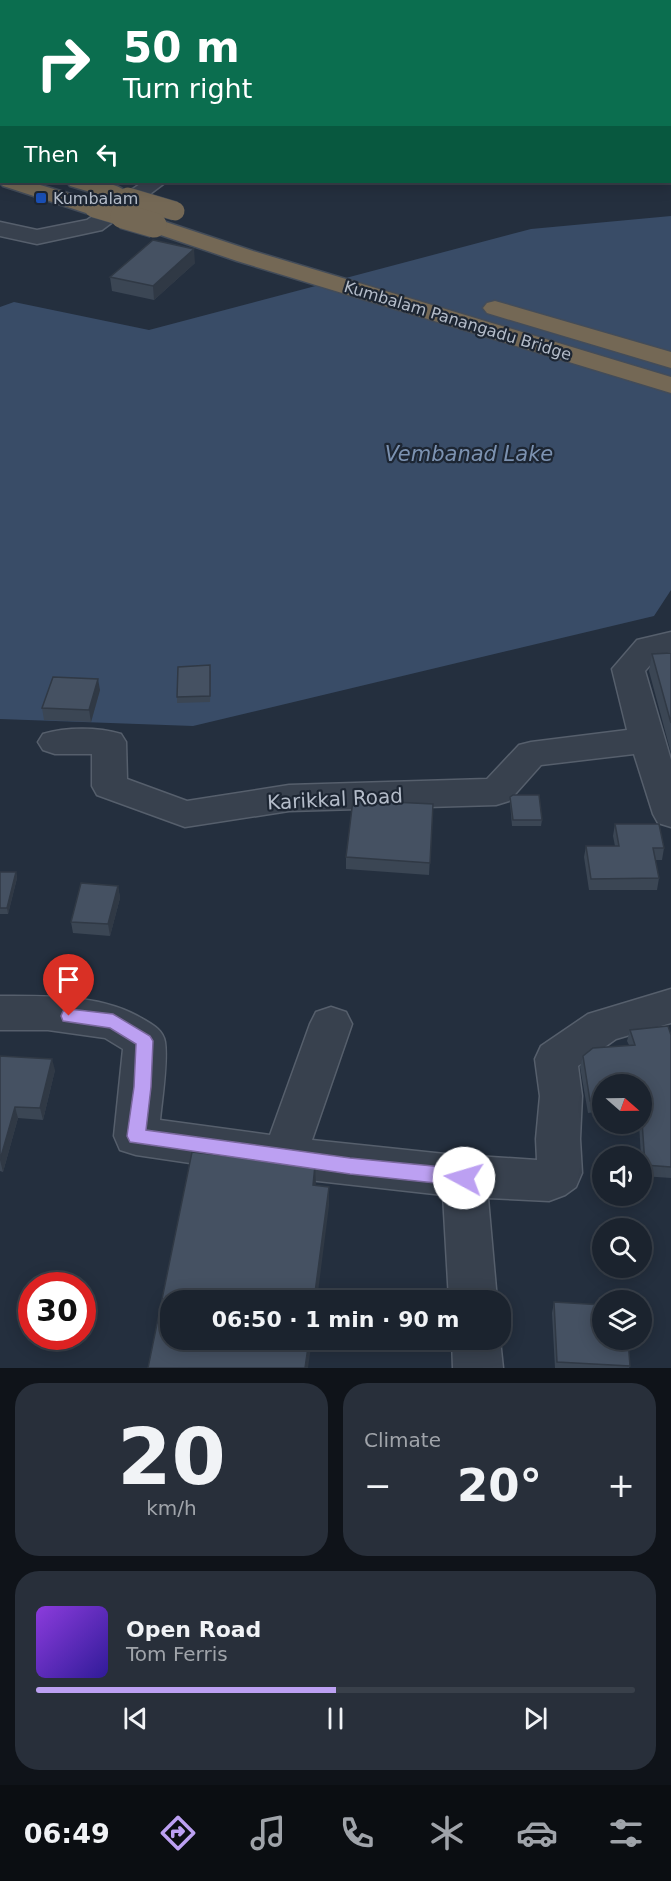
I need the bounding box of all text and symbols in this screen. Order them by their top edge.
text: 50 m [123,23,240,72]
icon: right [24,24,102,102]
text: Turn right [123,73,252,104]
icon: left [91,138,124,171]
text: Then [24,142,79,167]
place label: Kumbalam [53,189,138,208]
marker: Kumbalam [34,191,48,205]
street label: Kumbalam Panangadu Bridge [342,277,574,364]
water label: Vembanad Lake [385,442,553,466]
street label: Karikkal Road [266,783,404,815]
pin [43,954,94,1016]
icon: arrive [52,963,85,996]
north arrow [592,1074,652,1134]
map controls [592,1074,652,1350]
position arrow [432,1146,496,1210]
button: sound [592,1146,652,1206]
button: search [592,1218,652,1278]
speed limit sign: 30 [18,1272,96,1350]
button: layers [592,1290,652,1350]
text: 06:50 · 1 min · 90 m [212,1307,459,1332]
text: 20 [117,1412,226,1502]
text: Climate [364,1428,441,1452]
text: 20° [457,1459,542,1512]
text: − [364,1466,392,1505]
text: + [607,1466,635,1505]
text: km/h [146,1496,197,1520]
text: Open Road [126,1617,261,1642]
text: Tom Ferris [126,1642,228,1666]
icon: previous [119,1702,152,1735]
icon: pause [319,1702,352,1735]
icon: next [519,1702,552,1735]
icon: directions [157,1812,199,1854]
icon: music [247,1812,289,1854]
icon: phone [336,1812,378,1854]
icon: climate [426,1812,468,1854]
icon: car [516,1812,558,1854]
icon: filters [605,1812,647,1854]
text: 06:49 [24,1818,110,1849]

